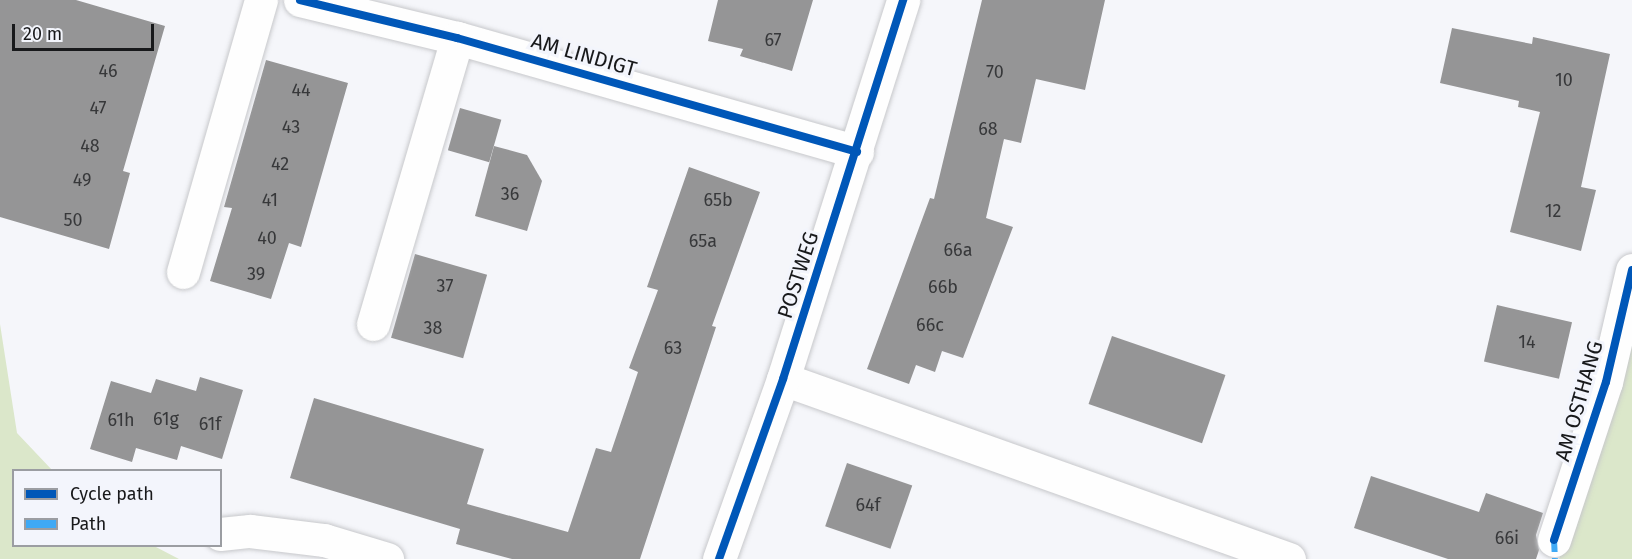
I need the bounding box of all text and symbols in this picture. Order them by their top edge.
scale bar [15,12,158,50]
text: 20 m [23,23,62,45]
street label: AM LINDIGT [528,28,640,82]
house number: 67 [764,29,782,51]
house number: 46 [98,60,118,82]
house number: 70 [986,61,1004,83]
house number: 10 [1555,69,1573,91]
house number: 44 [291,79,311,101]
house number: 47 [89,97,107,119]
house number: 43 [282,116,300,138]
house number: 68 [978,118,998,140]
house number: 48 [80,135,100,157]
house number: 42 [271,153,289,175]
house number: 49 [73,169,91,191]
house number: 36 [501,183,519,205]
house number: 41 [262,189,278,211]
house number: 65b [703,189,733,211]
house number: 12 [1545,200,1561,222]
house number: 50 [63,209,83,231]
house number: 40 [257,227,277,249]
street label: POSTWEG [772,228,824,322]
house number: 65a [689,230,717,252]
house number: 66a [944,239,972,261]
house number: 39 [247,263,265,285]
house number: 37 [437,275,453,297]
house number: 66b [928,276,958,298]
house number: 66c [916,314,944,336]
house number: 38 [424,317,442,339]
house number: 14 [1518,331,1536,353]
house number: 63 [664,337,682,359]
street label: AM OSTHANG [1550,338,1608,464]
house number: 61g [153,408,179,430]
house number: 61h [107,409,135,431]
house number: 61f [199,413,221,435]
legend [12,469,222,547]
text: Cycle path [70,483,154,505]
house number: 64f [855,494,881,516]
text: Path [70,513,106,535]
house number: 66i [1495,527,1519,549]

